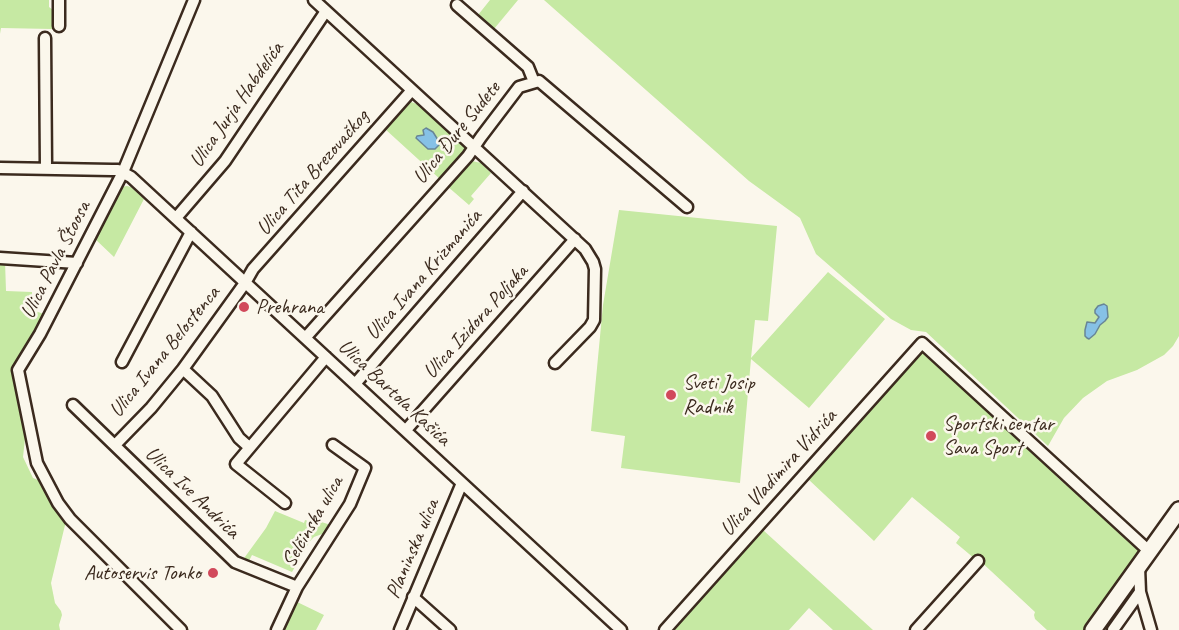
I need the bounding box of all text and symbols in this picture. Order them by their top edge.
street label: Ulica Jurja Habdelića [184,37,290,173]
street label: Ulica Đure Sudete [408,77,506,189]
street label: Ulica Tita Brezovačkog [252,105,374,241]
street label: Ulica Pavla Štoosa [16,197,96,323]
street label: Ulica Ivana Krizmanića [360,205,488,345]
street label: Ulica Izidora Poljaka [418,260,534,384]
street label: Ulica Ivana Belostenca [104,281,226,423]
place label: Prehrana [256,294,324,320]
marker: Prehrana [237,300,251,314]
street label: Ulica Bartola Kašića [332,334,456,452]
place label: Sveti Josip Radnik [683,370,755,420]
marker: Sveti Josip Radnik [664,388,678,402]
street label: Ulica Vladimira Vidrića [715,404,843,542]
place label: Sportski centar Sava Sport [943,411,1054,461]
marker: Sportski centar Sava Sport [924,429,938,443]
street label: Ulica Ive Andrića [139,442,245,544]
street label: Selčinska ulica [277,472,349,572]
street label: Planinska ulica [381,496,445,602]
place label: Autoservis Tonko [84,560,201,586]
marker: Autoservis Tonko [206,566,220,580]

